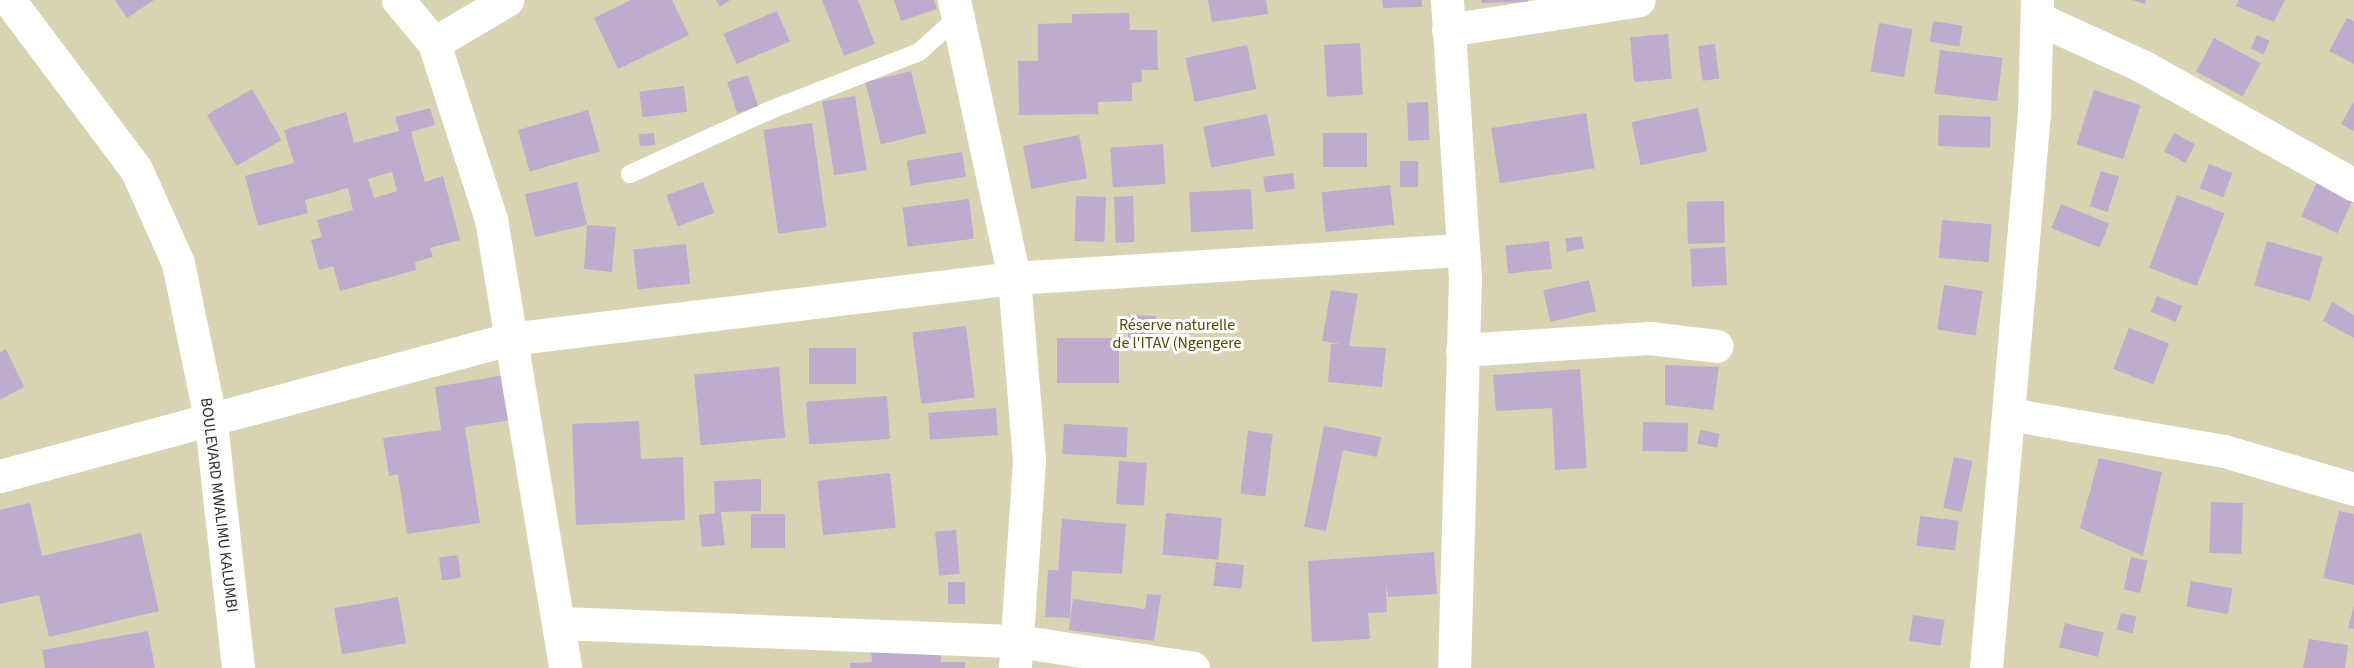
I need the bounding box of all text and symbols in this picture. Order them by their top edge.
park label: Réserve naturelle de l'ITAV (Ngengere [1113,315,1241,353]
street label: BOULEVARD MWALIMU KALUMBI [196,397,242,613]

